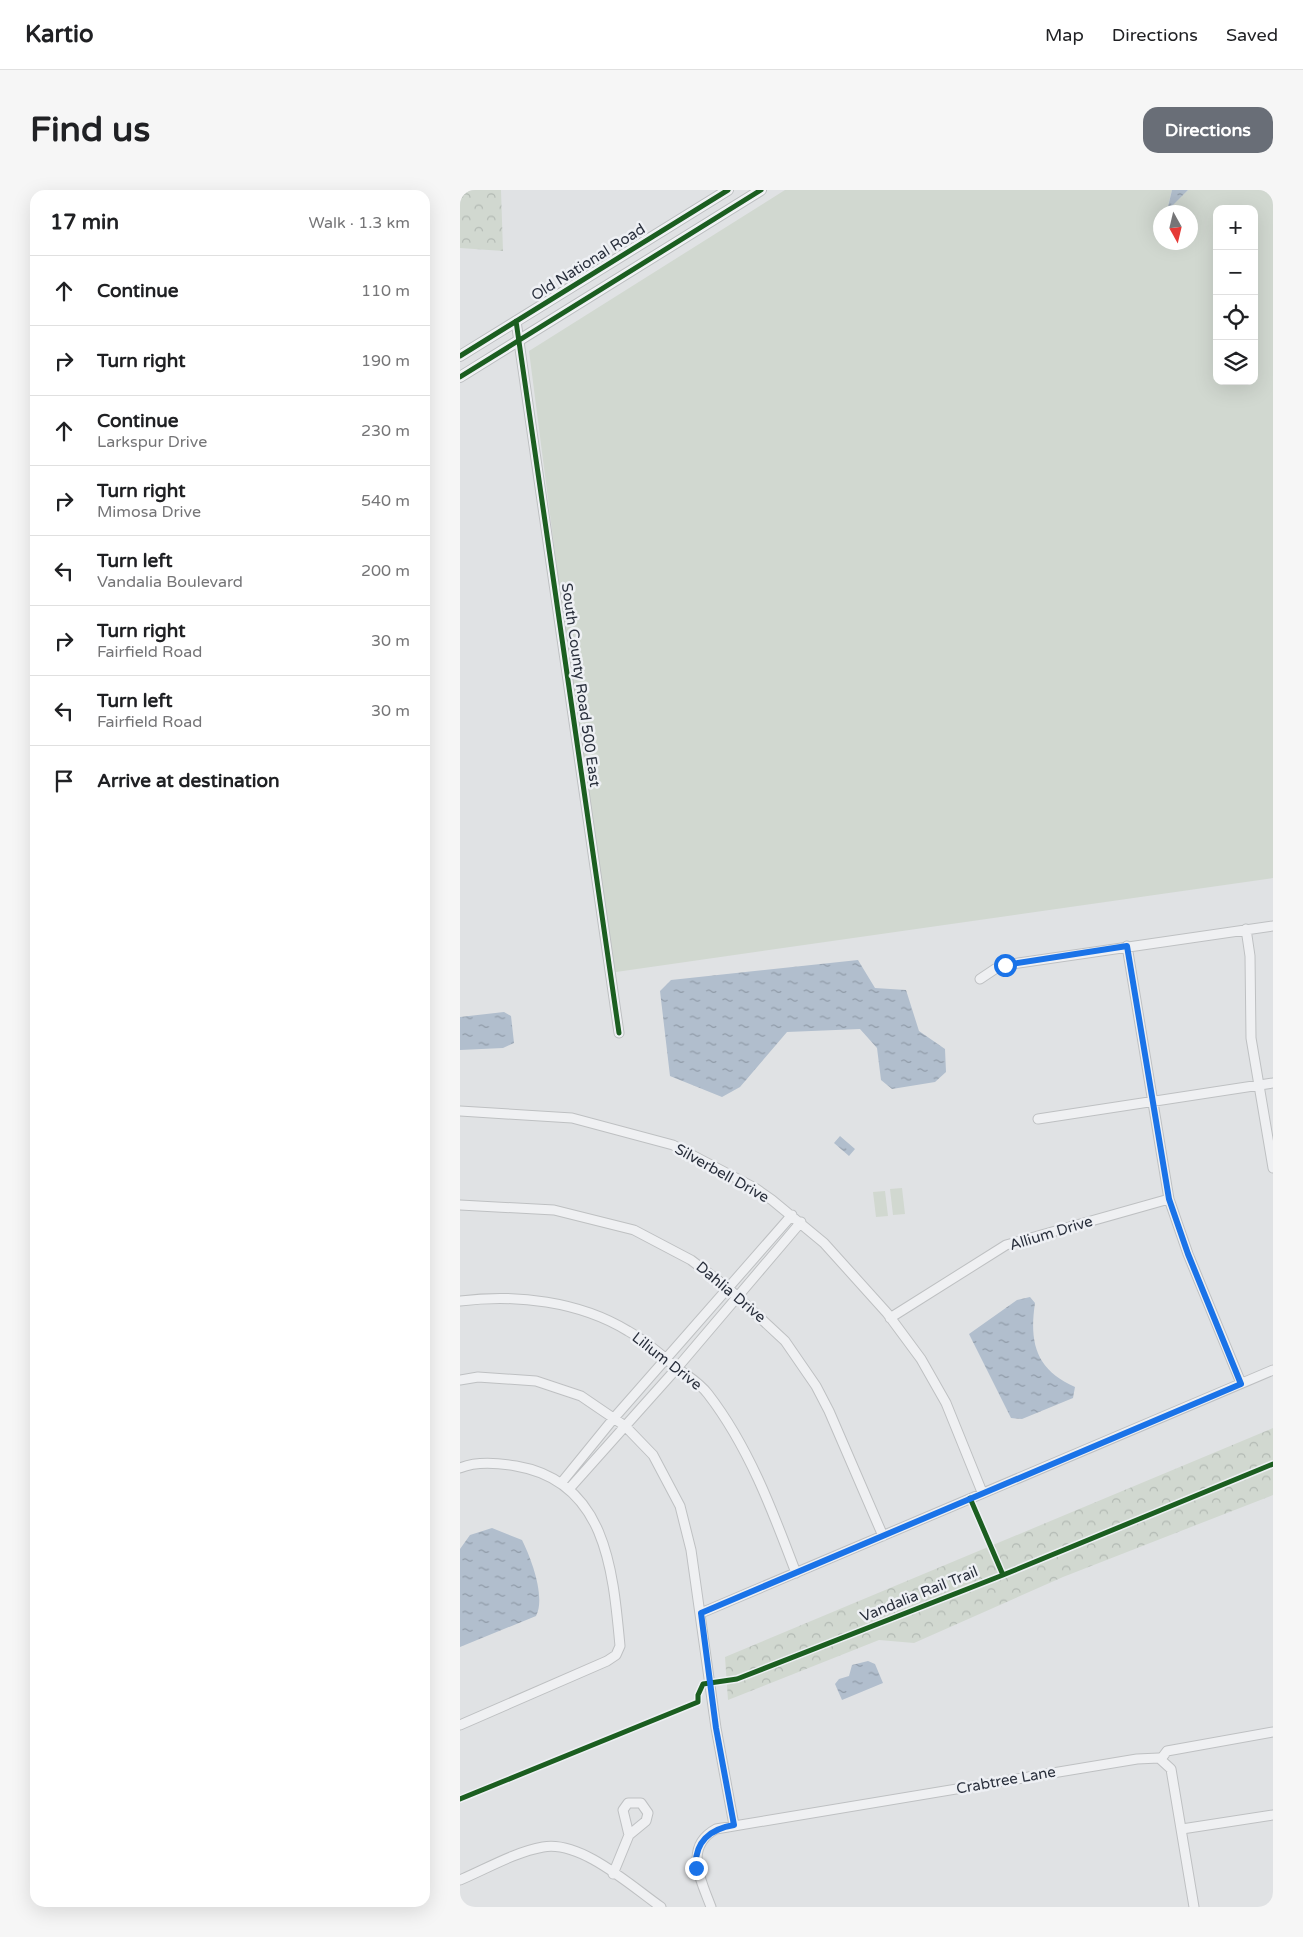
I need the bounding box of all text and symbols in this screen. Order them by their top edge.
text: Kartio [25,20,94,49]
text: Map [1045,24,1084,46]
text: Directions [1112,24,1198,46]
text: Saved [1226,24,1278,46]
button: Directions [1143,107,1273,153]
text: Find us [30,109,150,151]
north arrow [1153,205,1198,250]
map controls [1213,205,1258,385]
button: + [1213,205,1258,250]
text: 17 min [50,210,119,235]
text: Walk · 1.3 km [308,213,410,233]
street label: Old National Road [528,220,648,304]
button: − [1213,250,1258,295]
icon: ahead [50,277,78,305]
text: Continue [97,280,179,302]
text: 110 m [361,281,410,301]
button: locate [1213,295,1258,340]
button: layers [1213,340,1258,385]
icon: right [50,347,78,375]
text: Turn right [97,350,185,372]
text: 190 m [361,351,410,371]
text: Continue [97,410,179,432]
icon: ahead [50,417,78,445]
text: 230 m [361,421,410,441]
text: Larkspur Drive [97,432,207,452]
text: Turn right [97,480,185,502]
icon: right [50,487,78,515]
text: 540 m [361,491,410,511]
text: Mimosa Drive [97,502,201,522]
text: Turn left [97,550,173,572]
icon: left [50,557,78,585]
text: 200 m [361,561,410,581]
text: Vandalia Boulevard [97,572,243,592]
street label: South County Road 500 East [558,582,604,788]
text: Turn right [97,620,185,642]
icon: right [50,627,78,655]
text: 30 m [371,631,410,651]
text: Fairfield Road [97,642,202,662]
text: Turn left [97,690,173,712]
icon: left [50,697,78,725]
text: 30 m [371,701,410,721]
text: Fairfield Road [97,712,202,732]
icon: arrive [50,767,78,795]
text: Arrive at destination [97,770,280,792]
route start [994,954,1017,977]
street label: Silverbell Drive [672,1140,772,1206]
street label: Allium Drive [1007,1212,1095,1254]
street label: Dahlia Drive [692,1258,770,1326]
street label: Lilium Drive [629,1328,705,1394]
street label: Vandalia Rail Trail [858,1562,980,1626]
street label: Crabtree Lane [955,1762,1057,1798]
route end [685,1857,708,1880]

